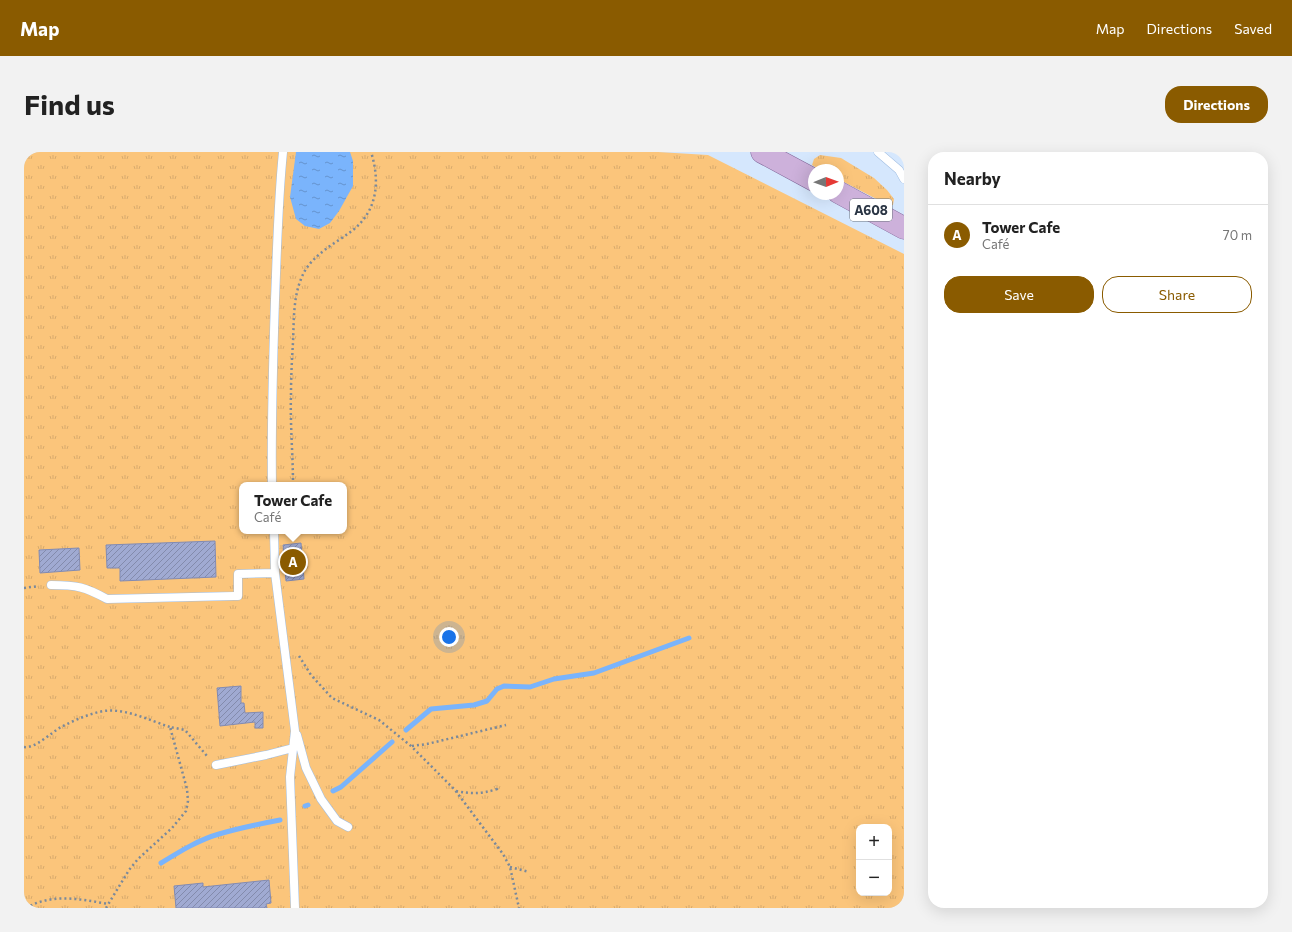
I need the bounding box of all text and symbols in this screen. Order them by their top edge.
text: Map [20,17,59,40]
text: Map [1096,20,1125,37]
text: Directions [1147,20,1212,37]
text: Saved [1234,20,1272,37]
button: Directions [1165,86,1268,123]
text: Find us [24,87,115,121]
north arrow [808,164,844,200]
text: Nearby [944,168,1001,189]
road number: A608 [850,199,892,221]
text: Tower Cafe [982,218,1060,236]
text: A [952,227,962,243]
text: 70 m [1223,227,1252,243]
text: Café [982,236,1009,252]
button: Save [944,276,1094,313]
button: Share [1102,276,1252,313]
popup [239,482,347,534]
text: Tower Cafe [254,491,332,509]
text: Café [254,509,281,525]
pin: A [280,547,306,577]
your location [439,627,459,647]
map controls [856,824,892,896]
button: + [856,824,892,860]
button: − [856,860,892,896]

